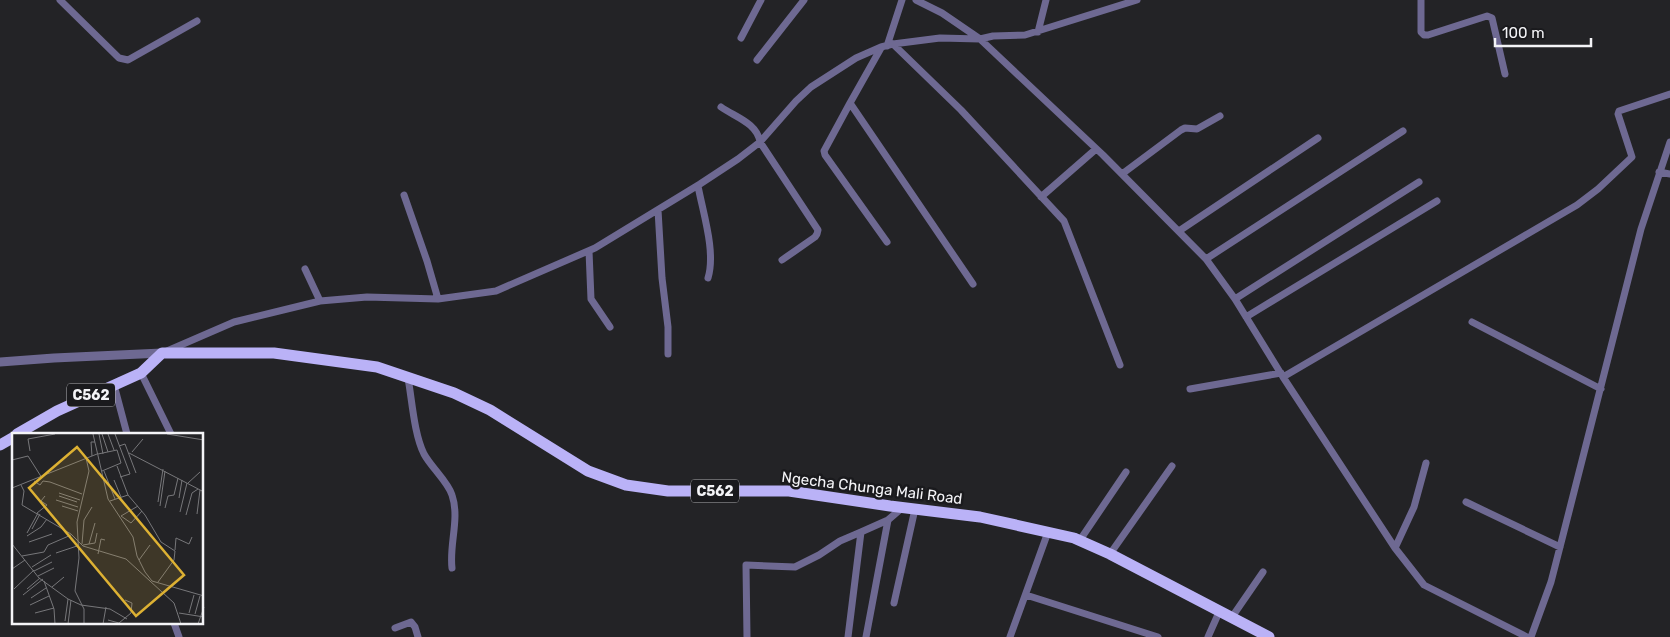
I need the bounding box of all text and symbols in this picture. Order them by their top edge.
scale bar [1495,15,1591,47]
text: 100 m [1502,24,1544,42]
road number: C562 [67,384,115,406]
inset map [12,433,204,624]
street label: Ngecha Chunga Mali Road [781,468,963,508]
road number: C562 [691,480,739,502]

